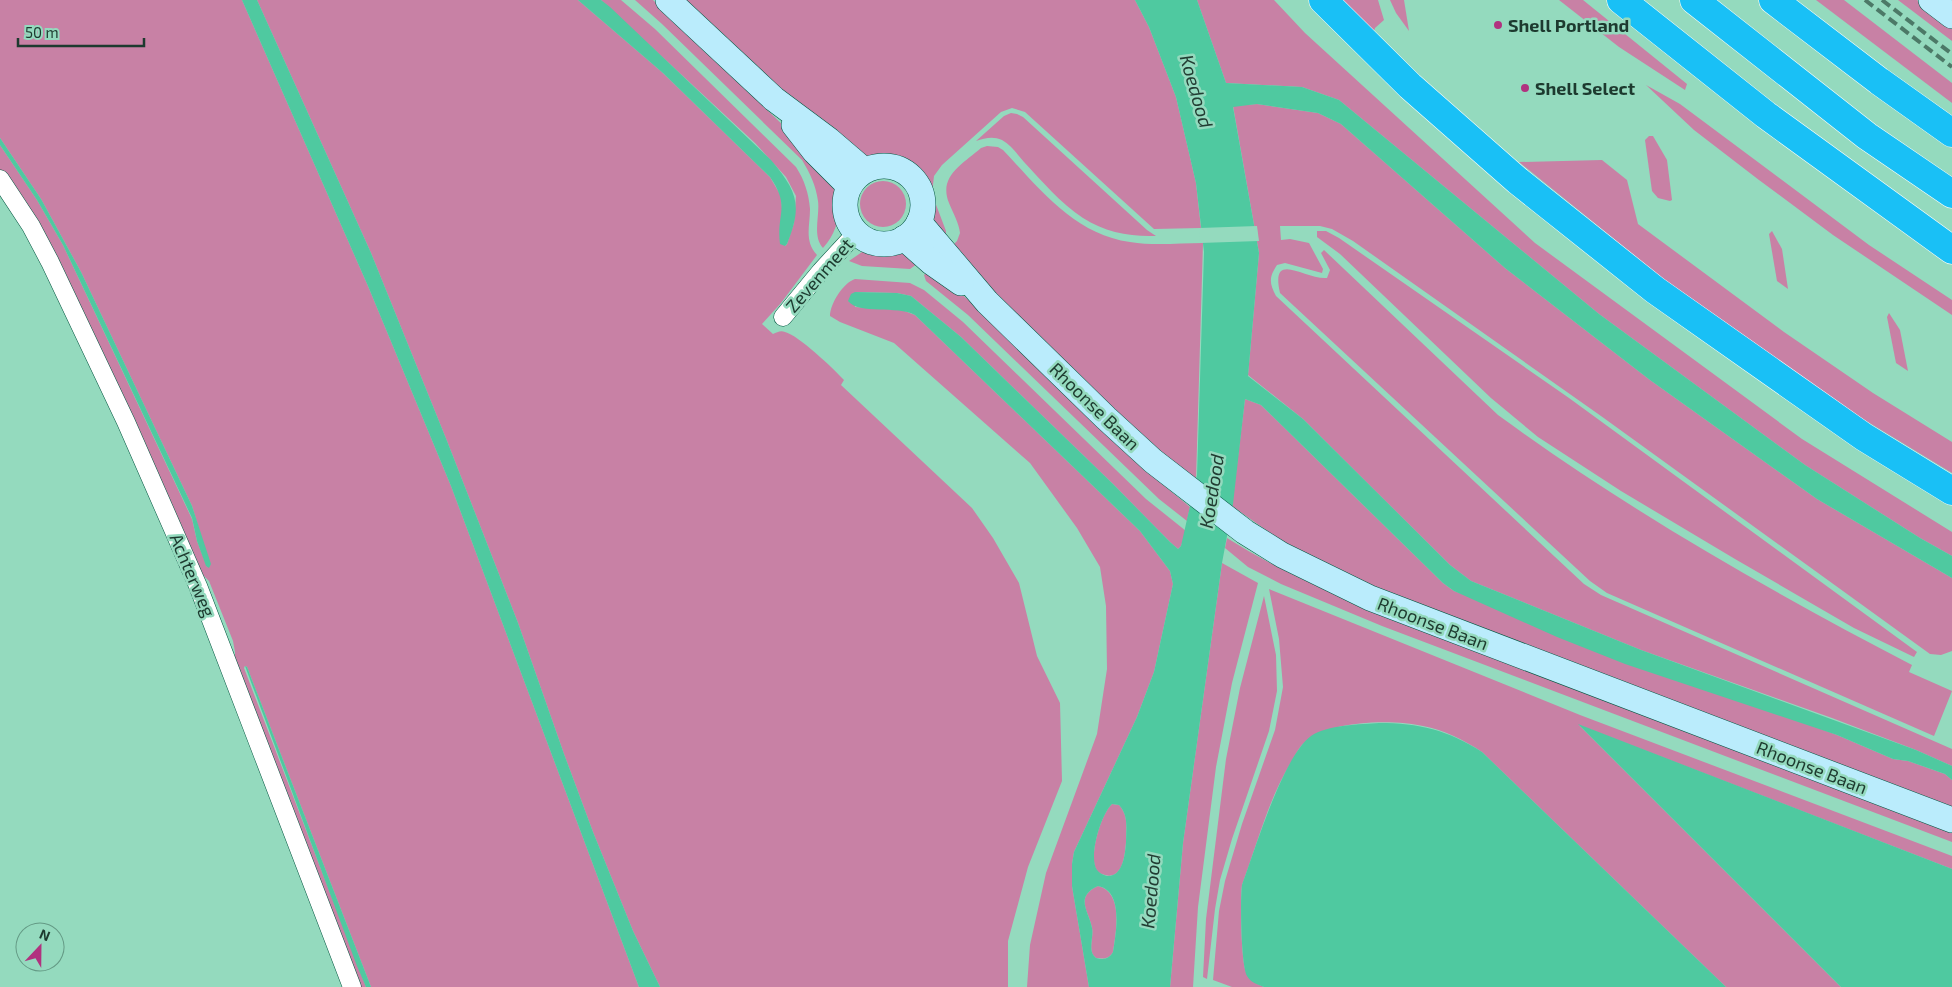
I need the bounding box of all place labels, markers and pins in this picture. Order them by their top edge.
place label: Shell Portland [1508,14,1629,36]
marker: Shell Portland [1492,19,1504,31]
place label: Shell Select [1535,77,1636,99]
marker: Shell Select [1519,82,1531,94]

